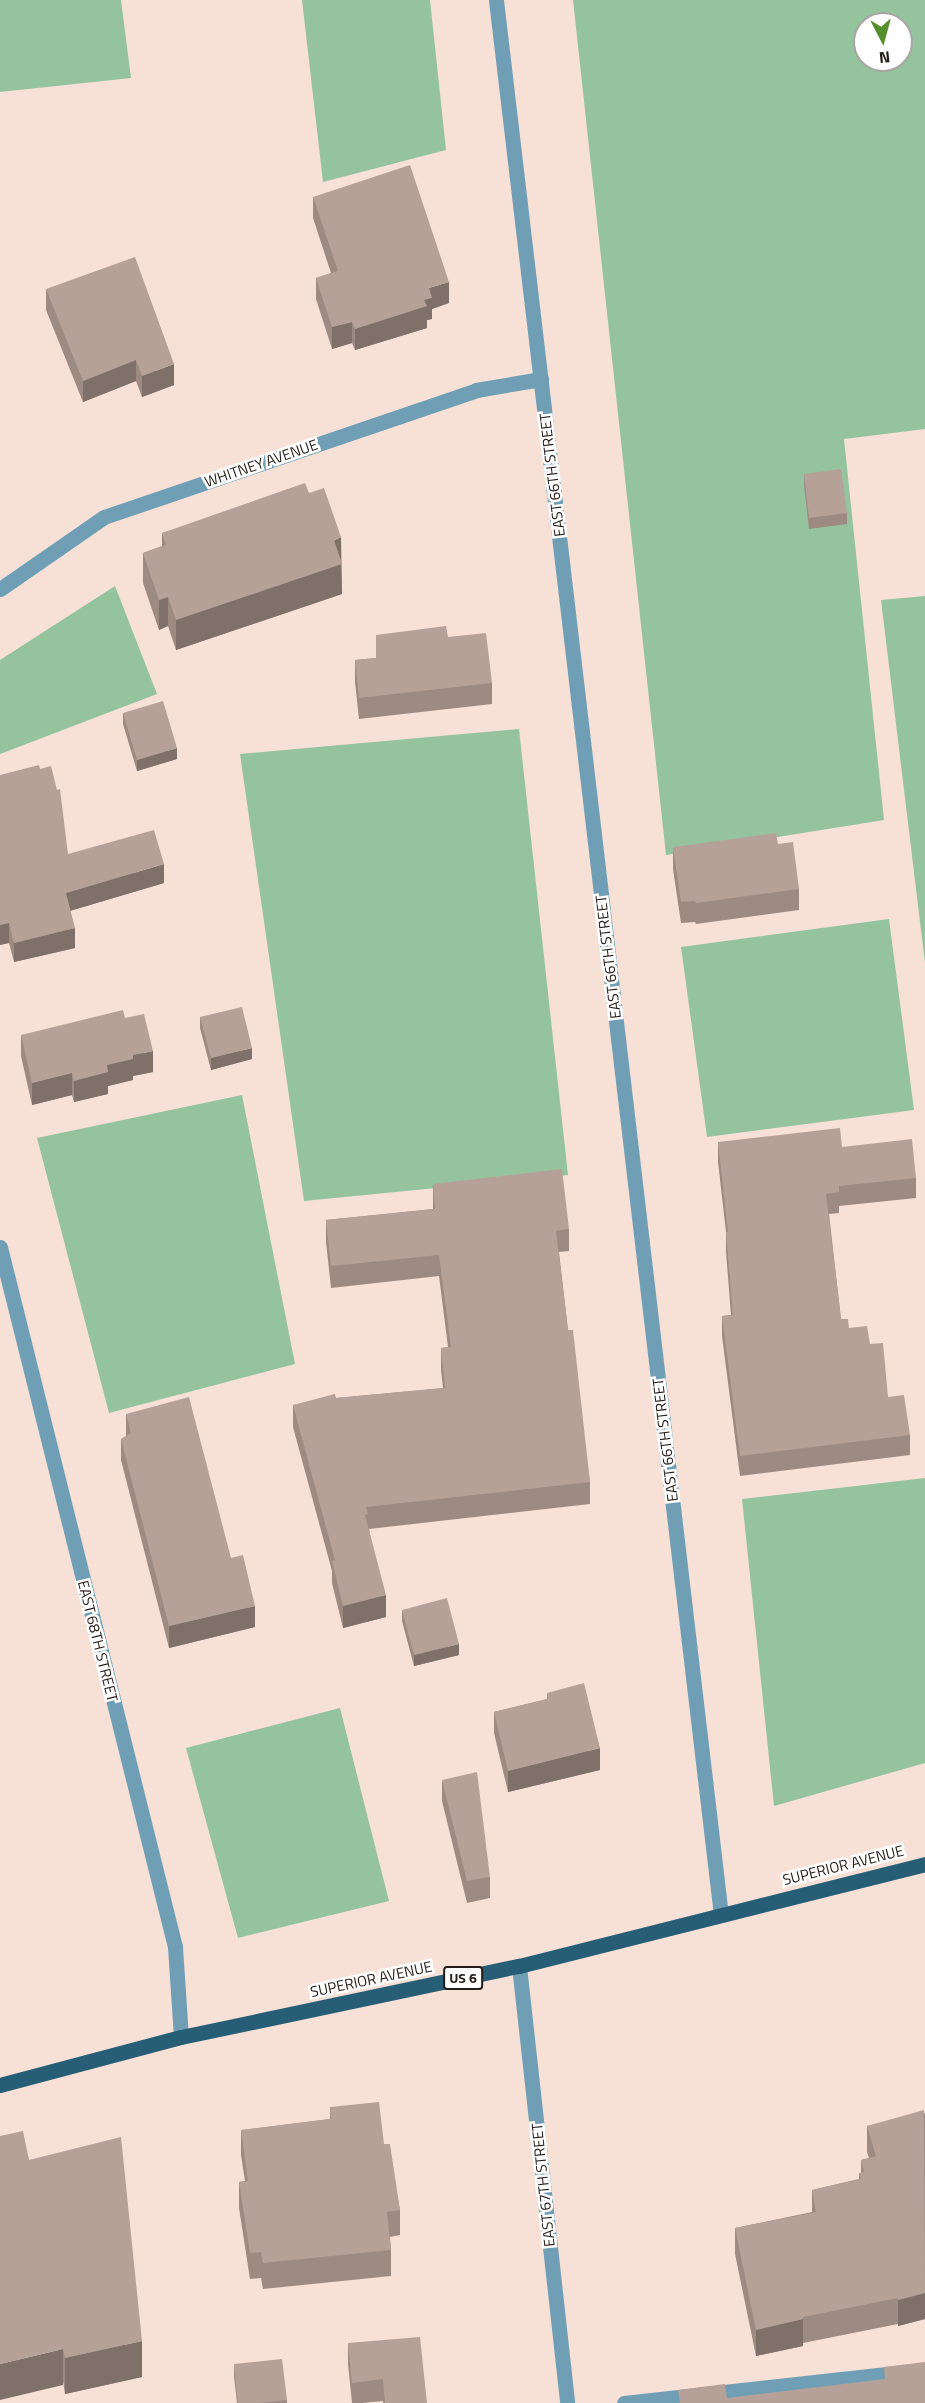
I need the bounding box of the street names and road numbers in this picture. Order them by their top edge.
street label: EAST 66TH STREET [535,412,569,538]
street label: WHITNEY AVENUE [202,435,320,491]
street label: EAST 66TH STREET [591,894,625,1020]
street label: EAST 66TH STREET [648,1377,682,1503]
street label: EAST 68TH STREET [74,1579,122,1703]
street label: SUPERIOR AVENUE [781,1841,905,1889]
street label: SUPERIOR AVENUE [308,1957,434,2001]
road number: US 6 [442,1967,484,1989]
street label: EAST 67TH STREET [528,2122,558,2248]

